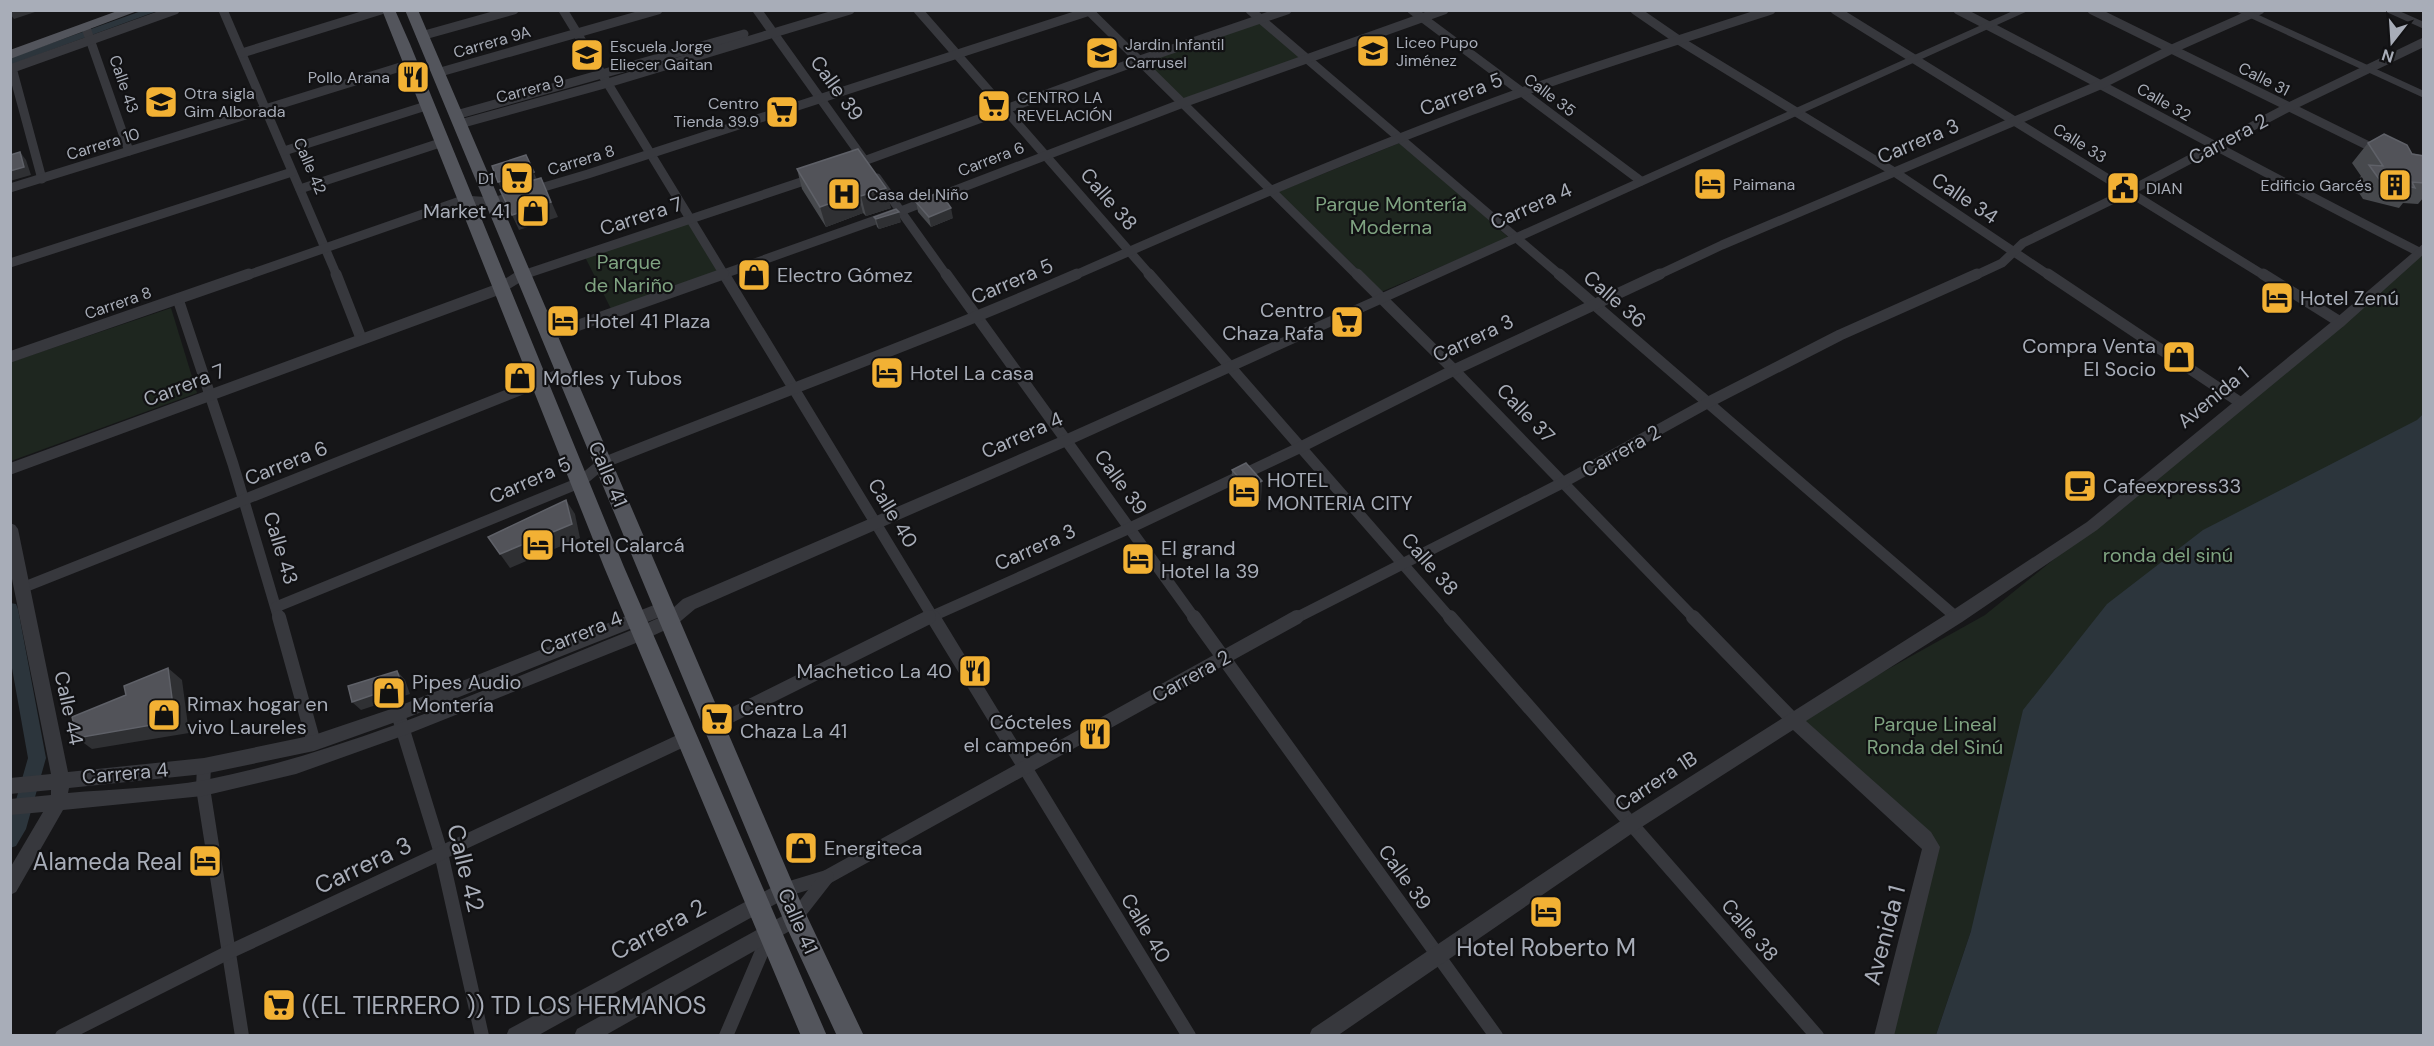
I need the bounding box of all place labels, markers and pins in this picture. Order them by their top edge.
place label: Liceo Pupo Jiménez [1396,32,1478,71]
school or university icon: Liceo Pupo Jiménez [1355,33,1391,69]
place label: Jardin Infantil Carrusel [1125,34,1224,73]
school or university icon: Jardin Infantil Carrusel [1084,35,1120,71]
place label: Escuela Jorge Eliecer Gaitan [610,36,713,75]
school or university icon: Escuela Jorge Eliecer Gaitan [569,37,605,73]
restaurant icon: Pollo Arana [395,59,431,95]
place label: Pollo Arana [308,67,390,88]
place label: Otra sigla Gim Alborada [184,83,286,122]
school or university icon: Otra sigla Gim Alborada [143,84,179,120]
place label: CENTRO LA REVELACIÓN [1017,87,1112,126]
supermarket icon: CENTRO LA REVELACIÓN [976,88,1012,124]
place label: Centro Tienda 39.9 [674,93,759,132]
supermarket icon: Centro Tienda 39.9 [764,94,800,130]
supermarket icon: D1 [499,160,535,196]
hotel icon: Paimana [1692,166,1728,202]
building icon: Edificio Garcés [2377,167,2413,203]
place label: D1 [478,168,494,189]
public building icon: DIAN [2105,170,2141,206]
place label: Paimana [1733,174,1795,195]
place label: Edificio Garcés [2261,175,2372,196]
hospital icon: Casa del Niño [826,176,862,212]
place label: DIAN [2146,178,2182,199]
place label: Casa del Niño [867,184,969,205]
shop icon: Market 41 [515,193,551,229]
place label: Market 41 [423,198,510,224]
shop icon: Electro Gómez [736,257,772,293]
place label: Electro Gómez [777,262,913,288]
hotel icon: Hotel Zenú [2259,280,2295,316]
place label: Hotel Zenú [2300,285,2399,311]
place label: Centro Chaza Rafa [1222,297,1324,346]
hotel icon: Hotel 41 Plaza [545,303,581,339]
supermarket icon: Centro Chaza Rafa [1329,304,1365,340]
place label: Hotel 41 Plaza [586,308,710,334]
place label: Compra Venta El Socio [2022,333,2156,382]
shop icon: Compra Venta El Socio [2161,339,2197,375]
hotel icon: Hotel La casa [869,355,905,391]
shop icon: Mofles y Tubos [502,360,538,396]
place label: Hotel La casa [910,360,1034,386]
place label: Mofles y Tubos [543,365,682,391]
place label: HOTEL MONTERIA CITY [1267,467,1413,516]
cafe icon: Cafeexpress33 [2062,468,2098,504]
place label: Cafeexpress33 [2103,473,2241,499]
hotel icon: HOTEL MONTERIA CITY [1226,474,1262,510]
hotel icon: Hotel Calarcá [520,527,556,563]
place label: Hotel Calarcá [561,532,685,558]
place label: El grand Hotel la 39 [1161,535,1259,584]
hotel icon: El grand Hotel la 39 [1120,541,1156,577]
restaurant icon: Machetico La 40 [957,653,993,689]
place label: Machetico La 40 [797,658,952,684]
place label: Pipes Audio Montería [412,669,521,718]
shop icon: Pipes Audio Montería [371,675,407,711]
place label: Rimax hogar en vivo Laureles [187,691,328,740]
place label: Centro Chaza La 41 [740,695,847,744]
shop icon: Rimax hogar en vivo Laureles [146,697,182,733]
supermarket icon: Centro Chaza La 41 [699,701,735,737]
place label: Cócteles el campeón [964,709,1072,758]
restaurant icon: Cócteles el campeón [1077,716,1113,752]
shop icon: Energiteca [783,830,819,866]
place label: Energiteca [824,835,923,861]
hotel icon: Alameda Real [187,843,223,879]
place label: Alameda Real [33,846,182,877]
hotel icon: Hotel Roberto M [1528,894,1564,930]
place label: Hotel Roberto M [1456,932,1636,963]
supermarket icon: ((EL TIERRERO )) TD LOS HERMANOS [261,987,297,1023]
place label: ((EL TIERRERO )) TD LOS HERMANOS [302,990,706,1021]

